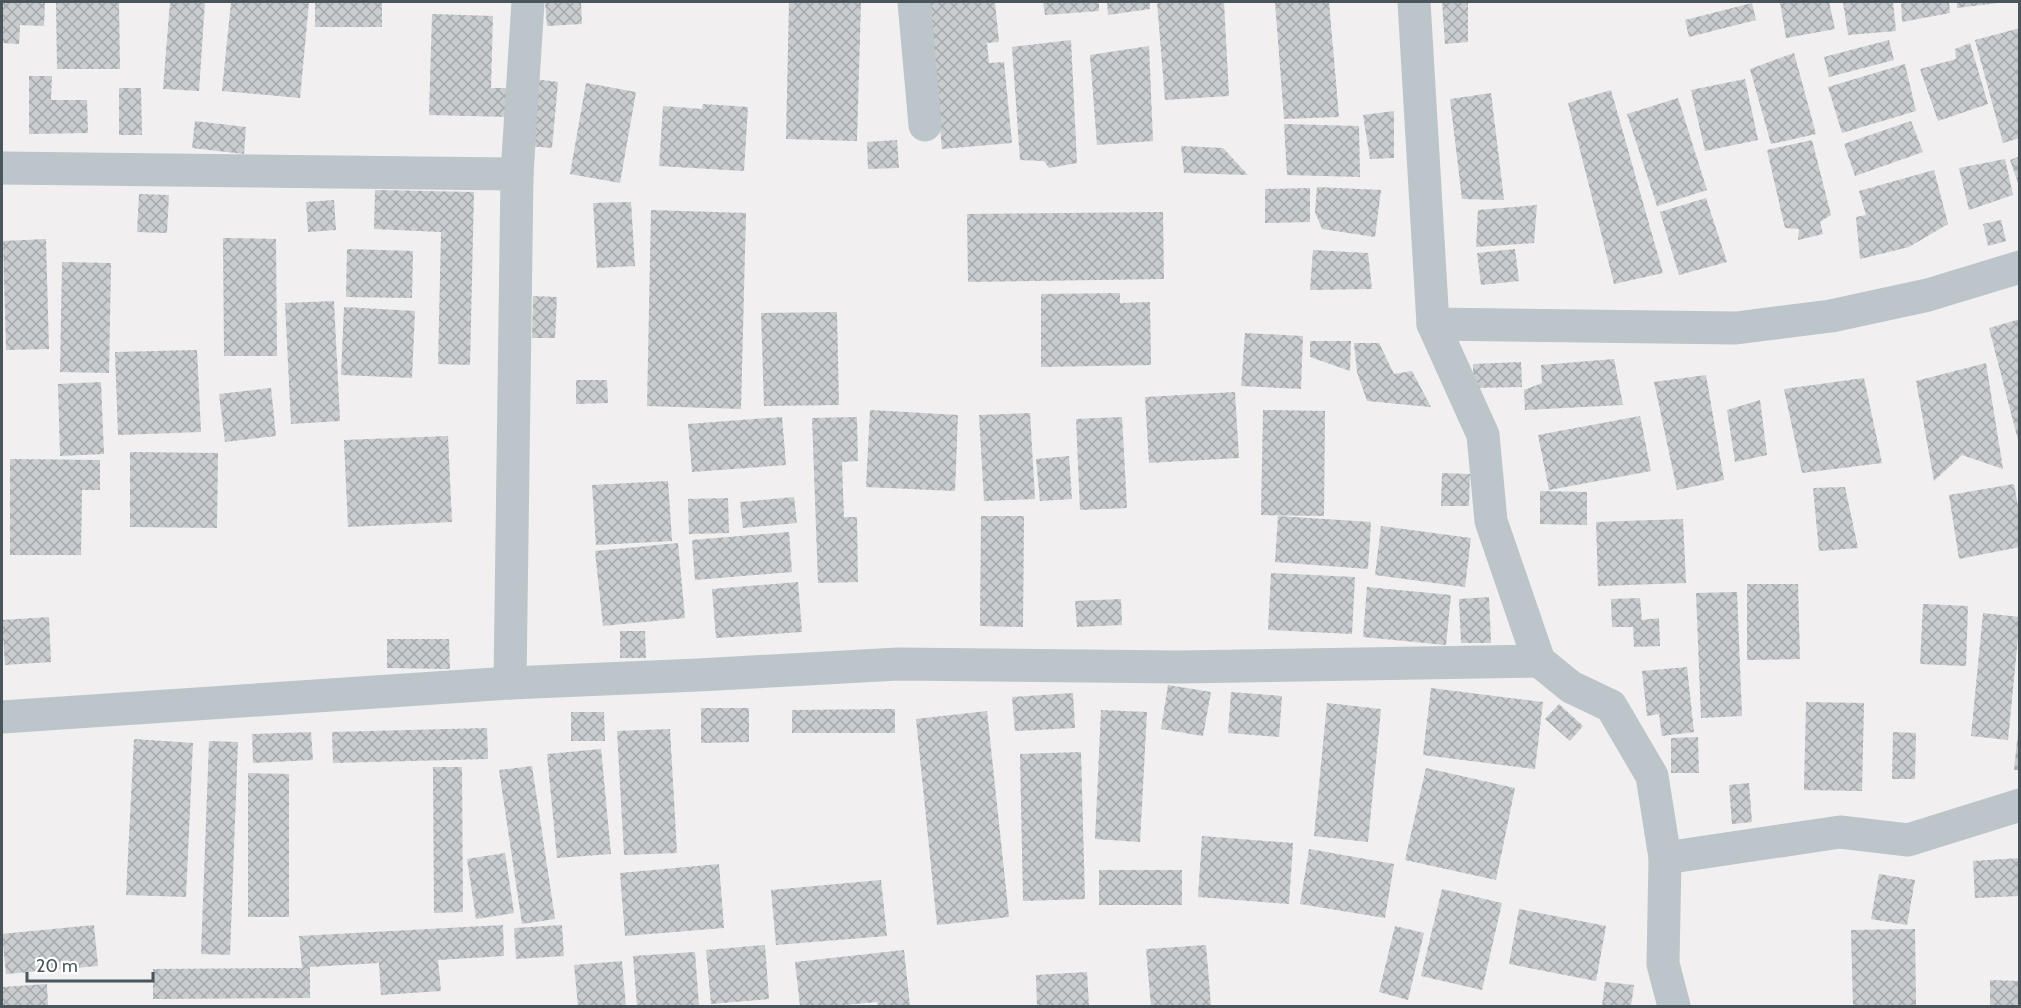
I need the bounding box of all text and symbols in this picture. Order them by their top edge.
scale bar [27,945,153,983]
text: 20 m [36,955,78,977]

